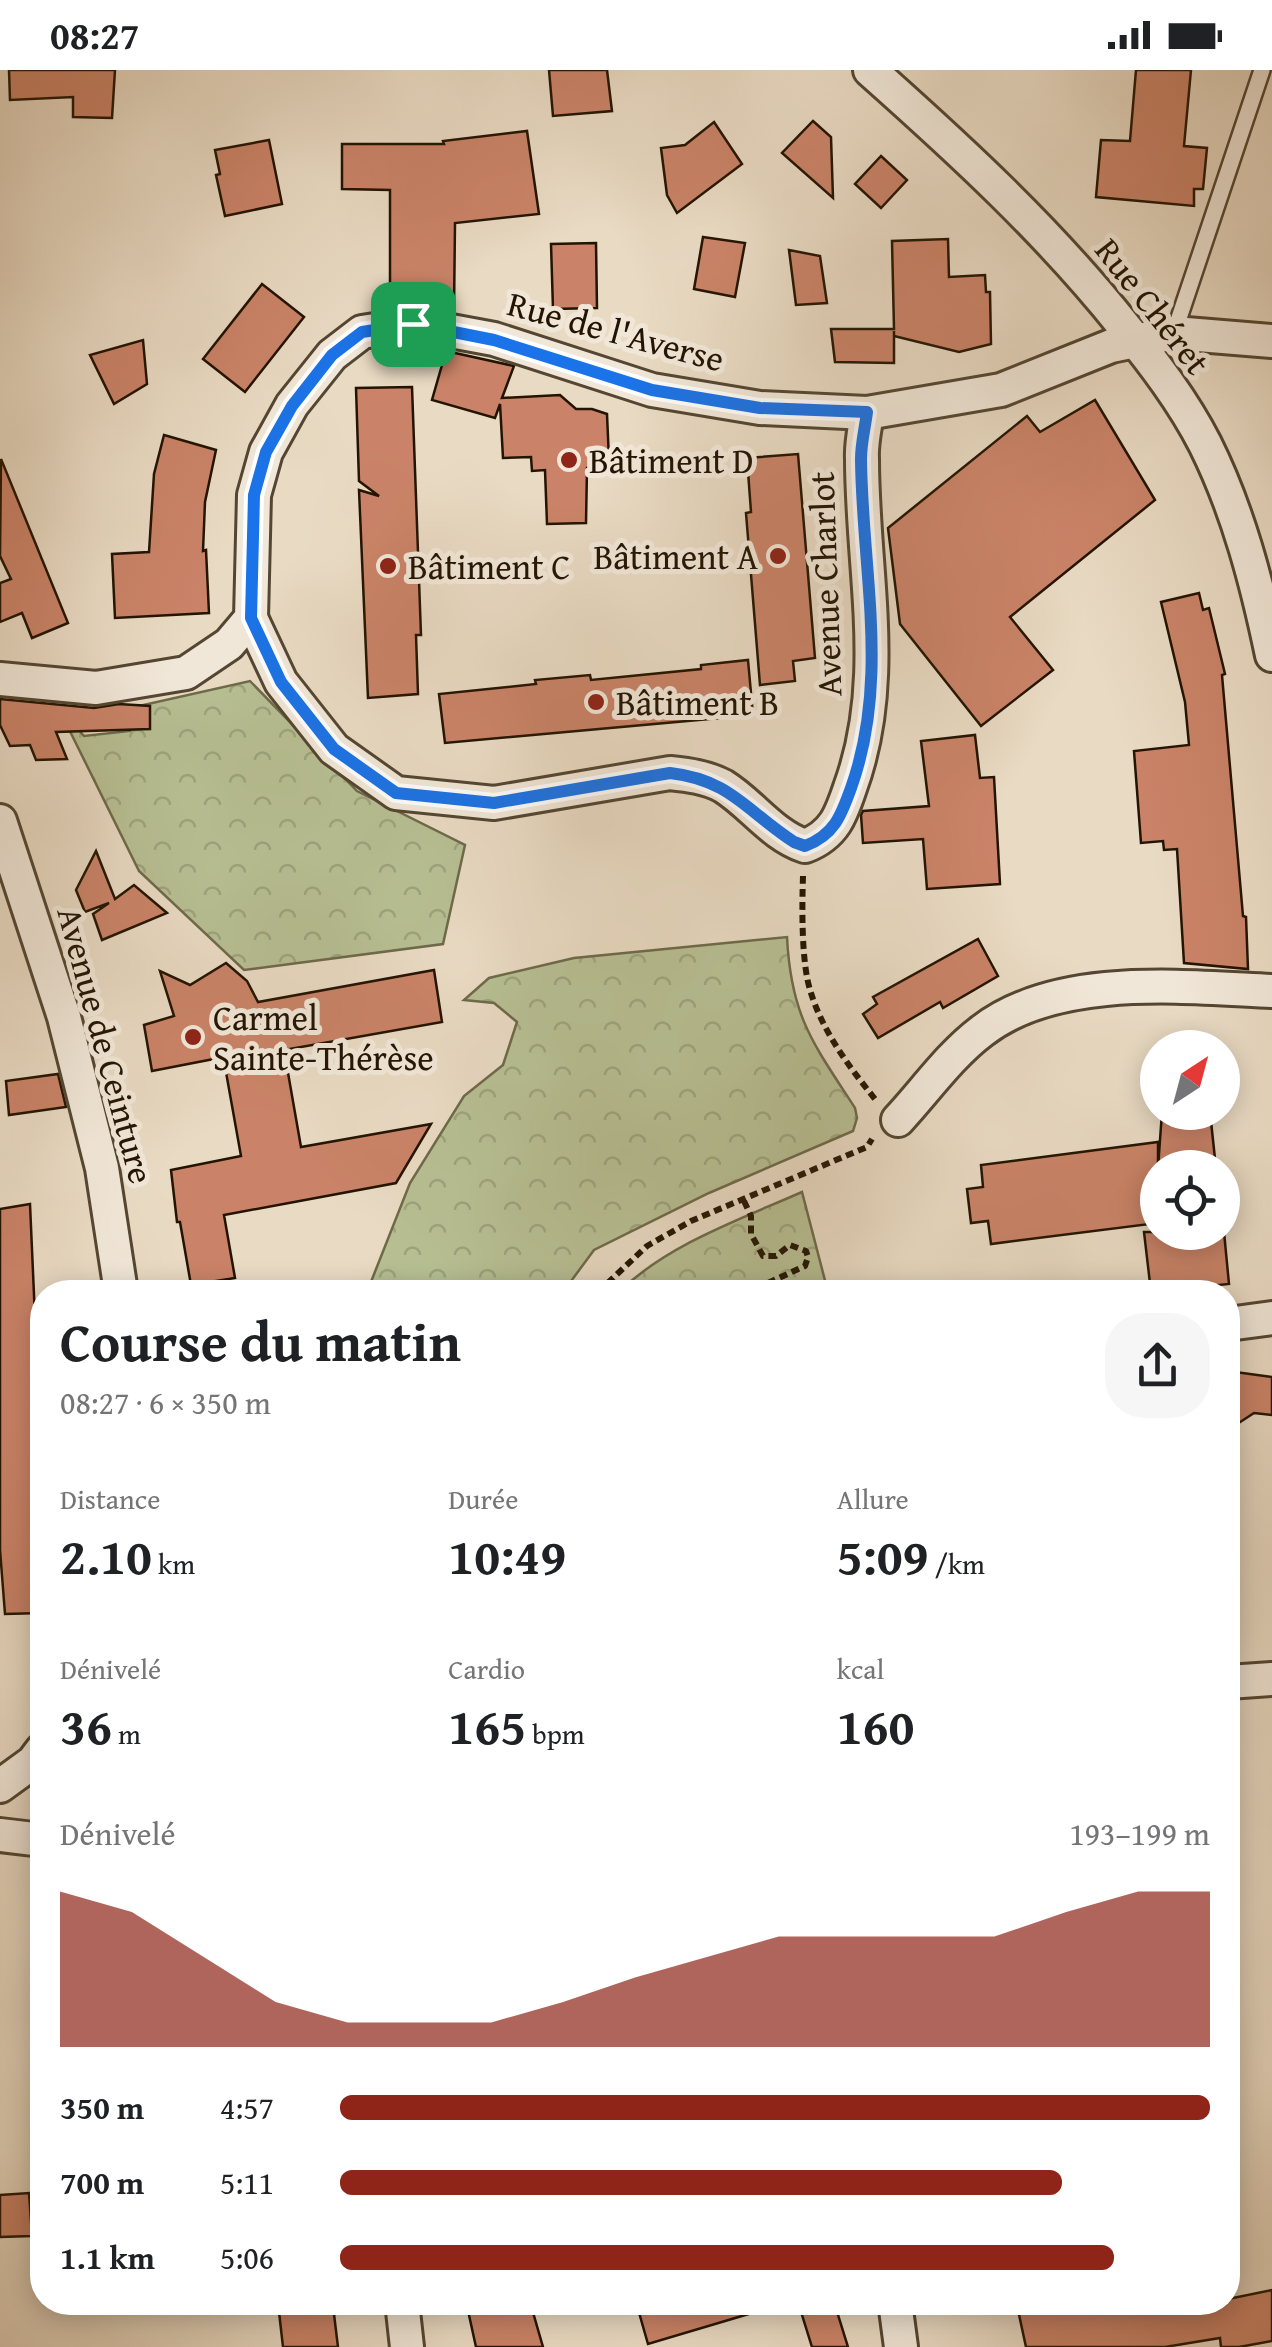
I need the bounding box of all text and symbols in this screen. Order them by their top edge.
text: 08:27 [50,7,140,63]
street label: Rue Chéret [1083,227,1223,385]
street label: Rue de l'Averse [502,278,730,384]
pin [371,282,456,367]
icon: arrive [386,297,441,352]
place label: Bâtiment D [589,435,754,486]
marker: Bâtiment D [558,449,580,471]
street label: Avenue Charlot [796,471,854,697]
place label: Bâtiment A [593,531,758,582]
place label: Bâtiment C [408,541,570,592]
marker: Bâtiment A [767,545,789,567]
marker: Bâtiment C [377,555,399,577]
place label: Bâtiment B [616,677,779,728]
marker: Bâtiment B [585,691,607,713]
street label: Avenue de Ceinture [45,901,167,1189]
place label: Carmel Sainte-Thérèse [213,992,434,1083]
marker: Carmel Sainte-Thérèse [182,1026,204,1048]
north arrow [1140,1030,1240,1130]
map controls [1140,1030,1240,1250]
button: locate [1140,1150,1240,1250]
text: Course du matin [60,1301,461,1381]
button: share [1105,1313,1210,1418]
text: 08:27 · 6 × 350 m [60,1379,271,1426]
text: Distance [60,1478,160,1519]
text: Durée [448,1478,518,1519]
text: Allure [837,1478,909,1519]
text: 2.10 [60,1519,152,1592]
text: 10:49 [448,1519,566,1592]
text: 5:09 [837,1519,929,1592]
text: km [152,1543,195,1584]
text: /km [929,1543,985,1584]
text: Dénivelé [60,1648,161,1689]
text: Cardio [448,1648,525,1689]
text: kcal [837,1648,884,1689]
text: 36 [60,1689,112,1762]
text: 165 [448,1689,526,1762]
text: 160 [837,1689,914,1762]
text: m [112,1713,141,1754]
text: bpm [526,1713,585,1754]
text: Dénivelé [60,1810,176,1857]
text: 193–199 m [1069,1810,1210,1857]
text: 350 m [60,2084,144,2131]
text: 4:57 [220,2084,274,2131]
text: 700 m [60,2159,144,2206]
text: 5:11 [220,2159,274,2206]
text: 1.1 km [60,2234,155,2281]
text: 5:06 [220,2234,274,2281]

